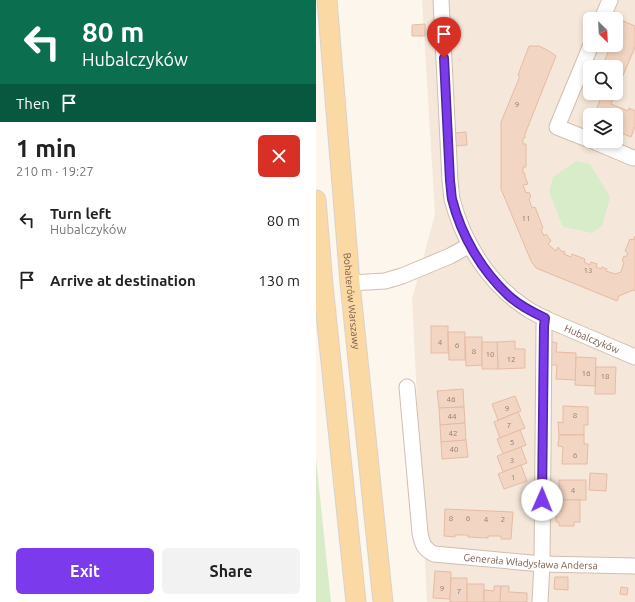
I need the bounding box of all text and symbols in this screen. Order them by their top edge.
north arrow [583,12,623,52]
map controls [583,12,623,148]
icon: left [16,16,68,68]
text: 80 m [82,16,144,47]
pin [427,17,461,58]
icon: arrive [433,23,455,45]
text: Hubalczyków [82,49,188,69]
button: search [583,60,623,100]
icon: arrive [58,92,80,114]
text: Then [16,95,50,112]
house number: 9 [515,100,519,109]
button: layers [583,108,623,148]
text: 1 min [16,135,77,162]
button: close [258,135,300,177]
text: 210 m · 19:27 [16,164,94,178]
text: Turn left [50,205,111,222]
icon: left [16,209,38,231]
text: 80 m [267,212,300,229]
house number: 11 [521,214,531,223]
text: Hubalczyków [50,222,126,236]
street label: Bohaterów Warszawy [342,252,362,350]
house number: 13 [583,266,593,275]
icon: arrive [16,269,38,291]
text: Arrive at destination [50,272,196,289]
text: 130 m [258,272,300,289]
street label: Hubalczyków [563,322,621,355]
house number: 4 [438,338,443,347]
house number: 6 [455,341,460,350]
house number: 8 [472,347,477,356]
house number: 10 [485,350,495,359]
house number: 12 [506,355,516,364]
house number: 16 [581,369,591,378]
house number: 18 [600,372,610,381]
house number: 46 [446,395,456,404]
house number: 9 [505,404,509,413]
house number: 8 [573,411,578,420]
house number: 44 [447,412,457,421]
house number: 7 [507,421,511,430]
house number: 42 [448,429,458,438]
house number: 5 [510,438,514,447]
house number: 40 [449,445,459,454]
house number: 6 [573,451,578,460]
house number: 3 [510,456,514,465]
house number: 1 [511,473,515,482]
position arrow [521,479,563,521]
house number: 4 [571,486,576,495]
house number: 8 [449,514,454,523]
house number: 6 [466,514,471,523]
house number: 4 [484,515,489,524]
house number: 2 [501,515,505,524]
button: Exit [16,548,154,594]
button: Share [162,548,300,594]
street label: Generała Władysława Andersa [463,551,598,571]
house number: 9 [440,584,444,593]
house number: 7 [457,587,461,596]

